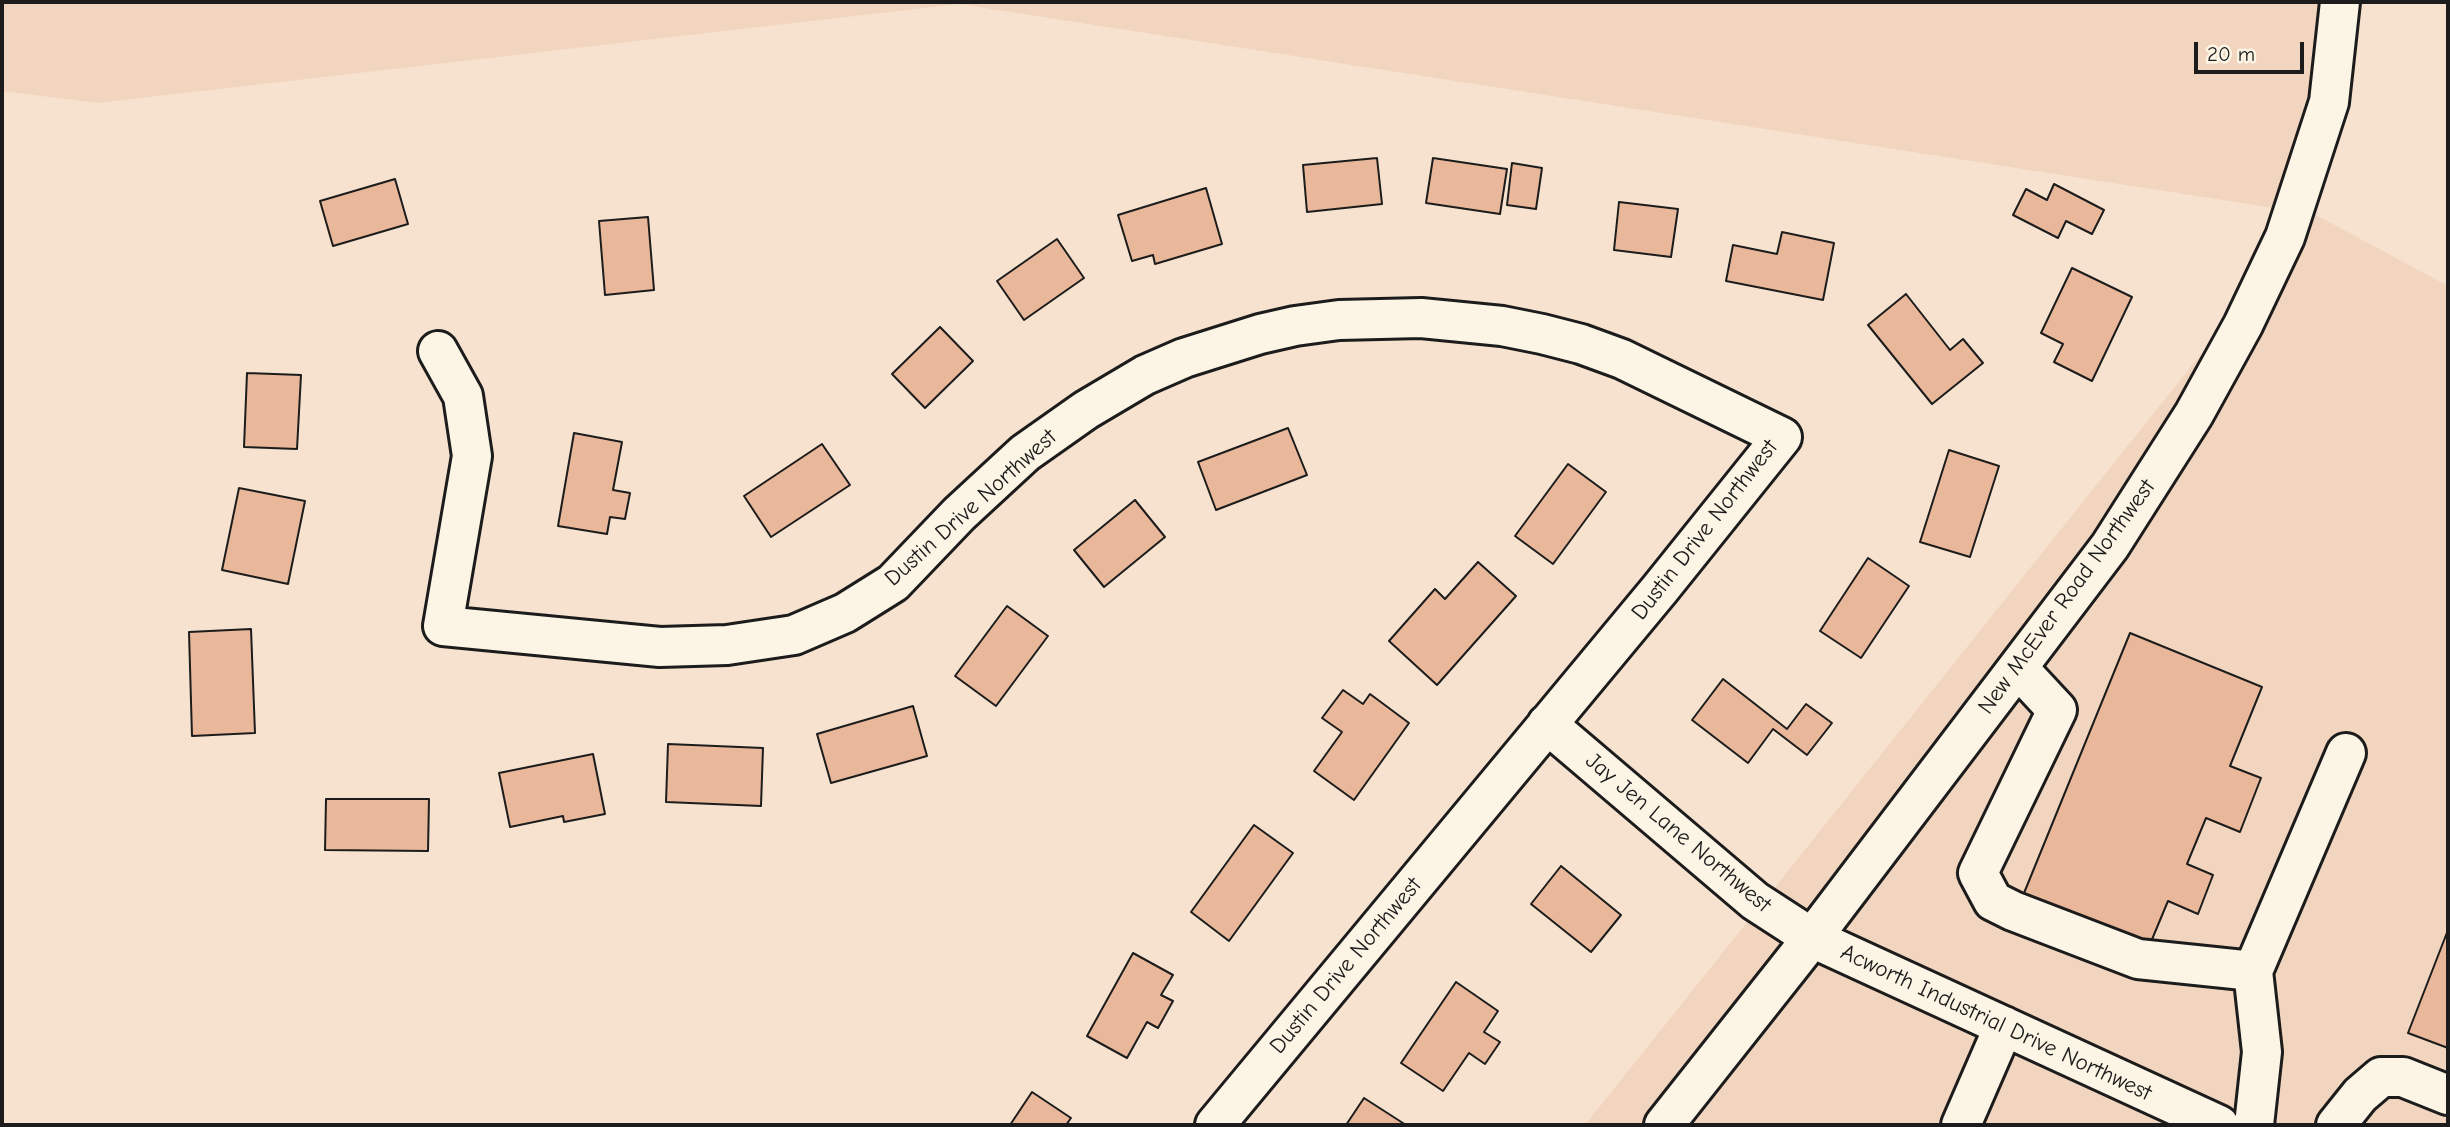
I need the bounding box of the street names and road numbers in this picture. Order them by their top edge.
street label: Dustin Drive Northwest [879,424,1063,592]
street label: Dustin Drive Northwest [1626,434,1784,626]
street label: New McEver Road Northwest [1973,474,2161,720]
street label: Jay Jen Lane Northwest [1579,747,1777,919]
street label: Dustin Drive Northwest [1264,872,1428,1060]
street label: Acworth Industrial Drive Northwest [1836,939,2156,1107]

